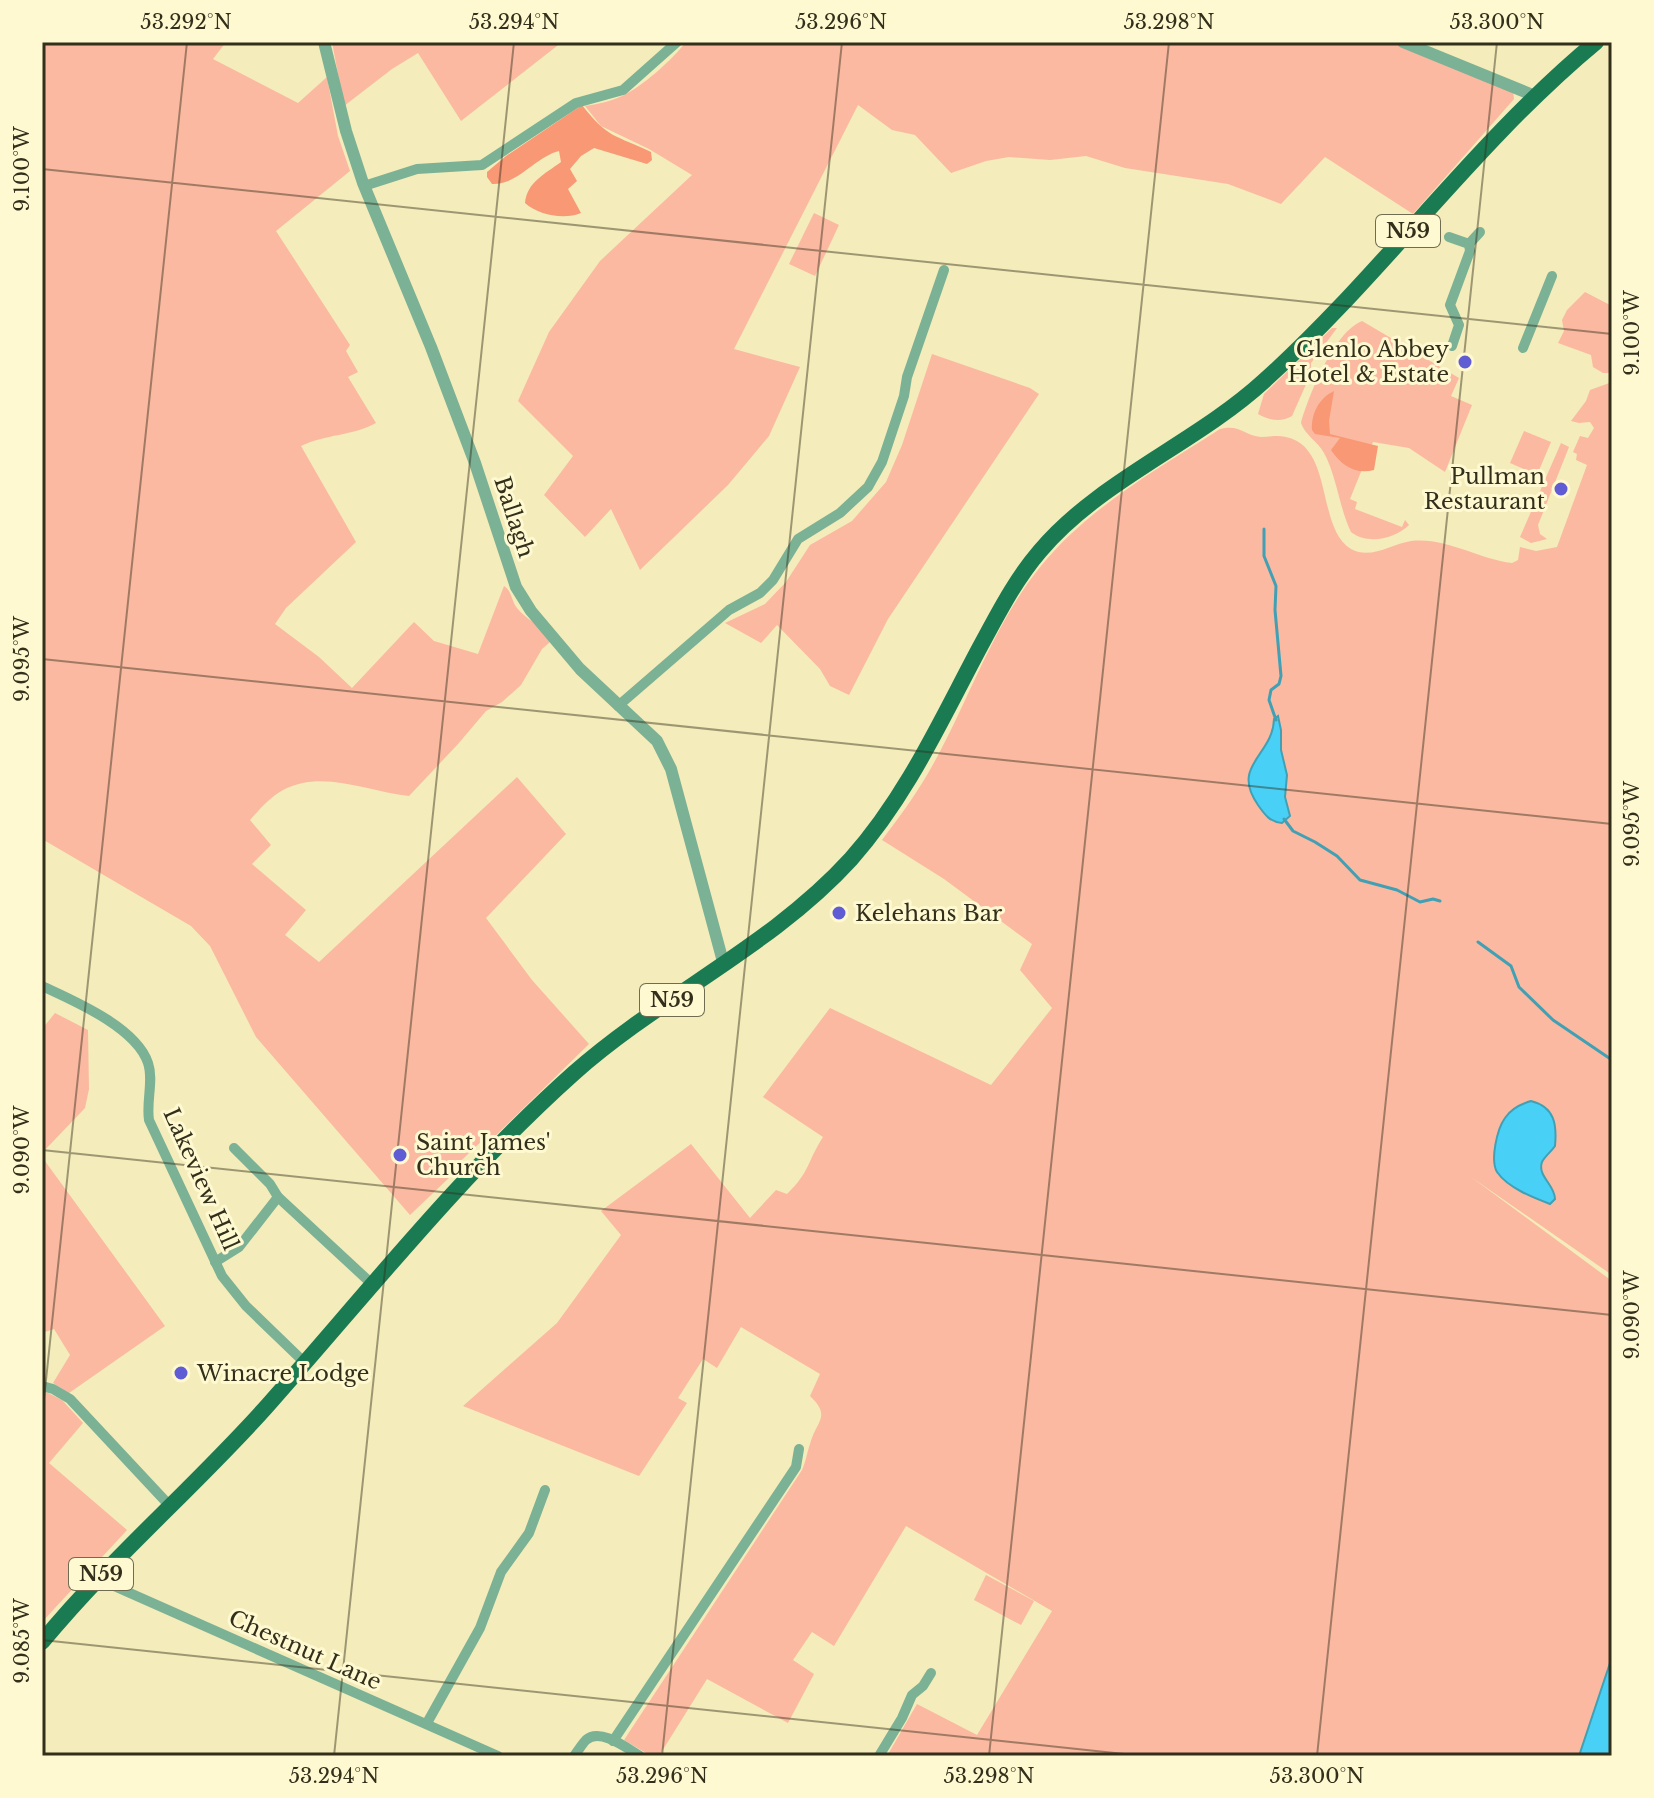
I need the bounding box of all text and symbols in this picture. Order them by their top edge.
text: 53.292°N [140,10,232,34]
text: 53.294°N [469,10,559,34]
text: 53.296°N [795,10,887,34]
text: 53.298°N [1123,10,1215,34]
text: 53.300°N [1450,10,1544,34]
text: 9.100°W [10,126,34,212]
road number: N59 [1376,215,1440,247]
text: 9.100°W [1620,290,1644,376]
place label: Glenlo Abbey Hotel & Estate [1287,336,1449,388]
marker: Glenlo Abbey Hotel & Estate [1456,353,1474,371]
place label: Pullman Restaurant [1424,463,1546,515]
street label: Ballagh [488,473,540,561]
marker: Pullman Restaurant [1552,480,1570,498]
text: 9.095°W [10,615,34,702]
text: 9.095°W [1620,780,1644,867]
place label: Kelehans Bar [855,900,1003,927]
marker: Kelehans Bar [830,904,848,922]
road number: N59 [640,984,704,1016]
street label: Lakeview Hill [158,1104,244,1254]
text: 9.090°W [10,1105,34,1195]
place label: Saint James' Church [416,1129,551,1181]
marker: Saint James' Church [391,1146,409,1164]
text: 9.090°W [1620,1270,1644,1360]
place label: Winacre Lodge [196,1360,369,1387]
marker: Winacre Lodge [172,1364,190,1382]
road number: N59 [69,1558,133,1590]
text: 9.085°W [10,1598,34,1684]
street label: Chestnut Lane [225,1604,385,1696]
text: 53.294°N [289,1764,379,1788]
text: 53.296°N [616,1764,708,1788]
text: 53.298°N [943,1764,1035,1788]
text: 53.300°N [1270,1764,1364,1788]

